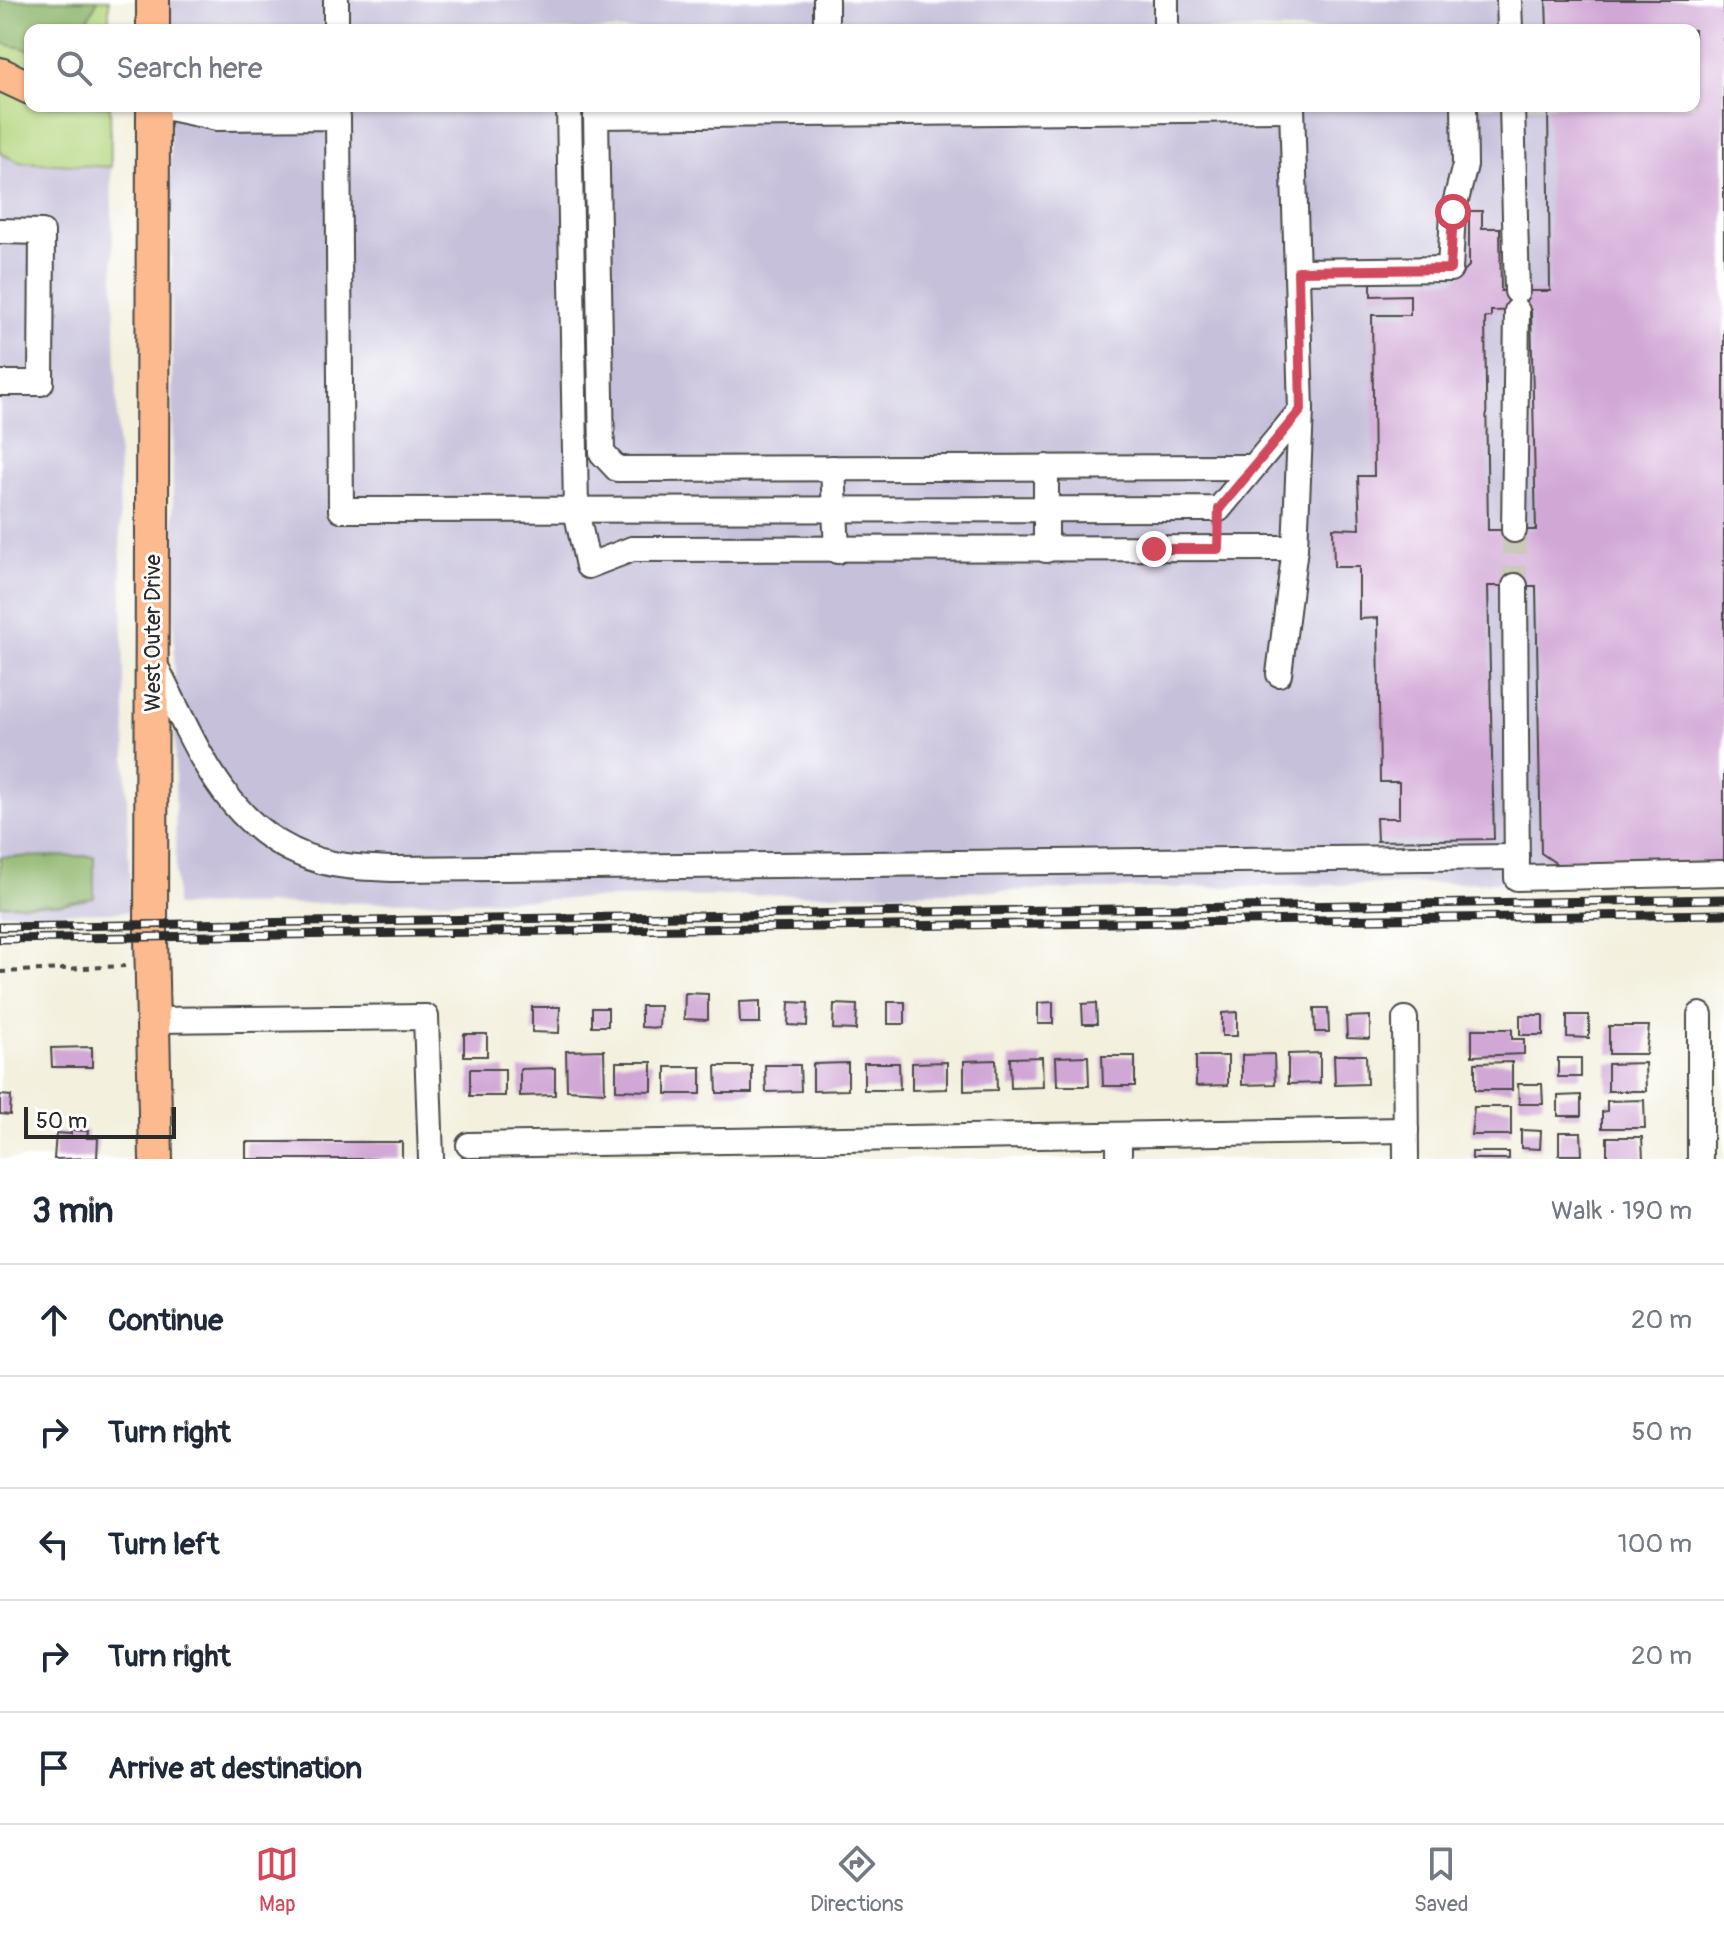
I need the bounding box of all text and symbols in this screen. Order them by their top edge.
search box [24,24,1700,112]
icon: search [52,46,96,90]
text: Search here [116,50,263,87]
route start [1435,194,1471,230]
route end [1136,531,1172,567]
street label: West Outer Drive [139,554,167,712]
scale bar [24,1103,176,1139]
text: 50 m [36,1107,87,1135]
text: 3 min [32,1190,114,1233]
text: Walk · 190 m [1551,1195,1692,1227]
icon: ahead [32,1298,76,1342]
text: Continue [108,1302,223,1339]
text: 20 m [1631,1304,1692,1336]
icon: right [32,1410,76,1454]
text: Turn right [108,1414,231,1451]
text: 50 m [1631,1416,1692,1448]
icon: left [32,1522,76,1566]
text: Turn left [108,1526,219,1563]
text: 100 m [1618,1528,1692,1560]
icon: right [32,1634,76,1678]
text: Turn right [108,1638,231,1675]
text: 20 m [1631,1640,1692,1672]
icon: arrive [32,1746,76,1790]
text: Arrive at destination [108,1750,362,1787]
tab: Map [255,1842,299,1918]
tab: Directions [810,1842,903,1918]
tab: Saved [1414,1842,1469,1918]

